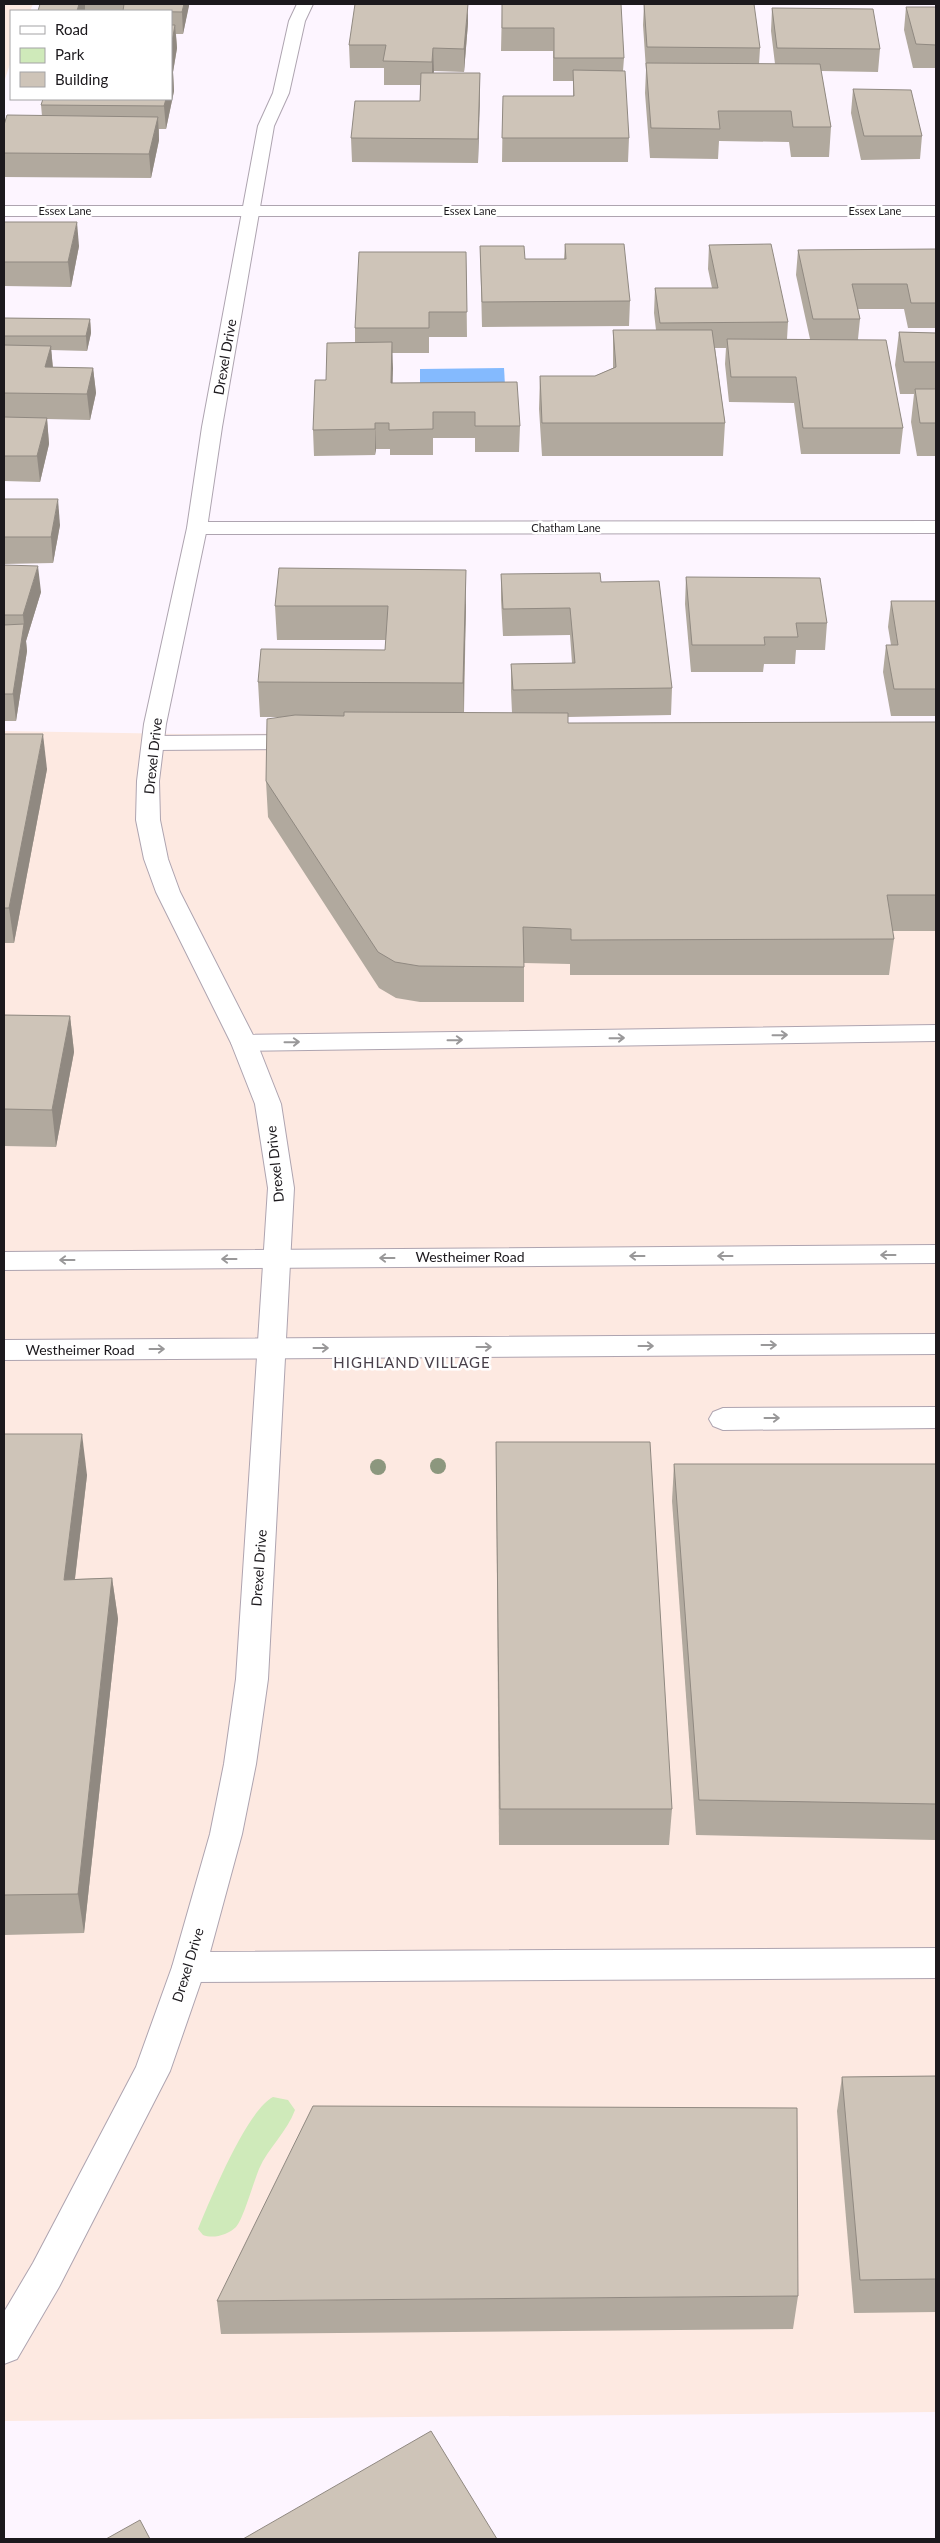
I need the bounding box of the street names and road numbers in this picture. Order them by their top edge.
street label: Essex Lane [39,204,92,217]
street label: Essex Lane [444,204,497,217]
street label: Essex Lane [849,204,902,217]
street label: Drexel Drive [209,318,240,396]
street label: Chatham Lane [531,521,601,534]
street label: Drexel Drive [140,717,165,795]
street label: Drexel Drive [262,1125,287,1203]
street label: Westheimer Road [415,1248,525,1265]
street label: Westheimer Road [25,1341,135,1358]
street label: Drexel Drive [247,1529,270,1607]
street label: Drexel Drive [168,1926,207,2004]

